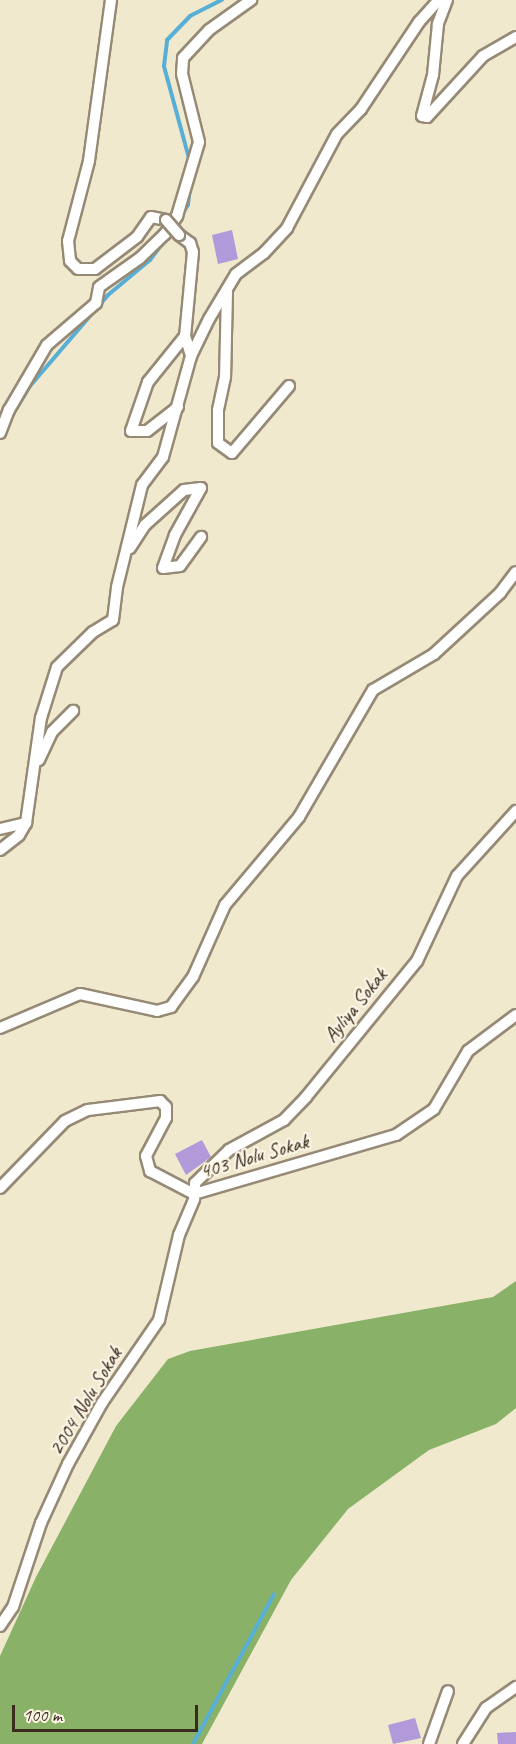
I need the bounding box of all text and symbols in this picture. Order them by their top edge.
street label: Ayliya Sokak [318,963,392,1047]
street label: 403 Nolu Sokak [197,1129,311,1183]
street label: 2004 Nolu Sokak [43,1343,127,1459]
scale bar [15,1693,201,1731]
text: 100 m [23,1704,62,1726]

